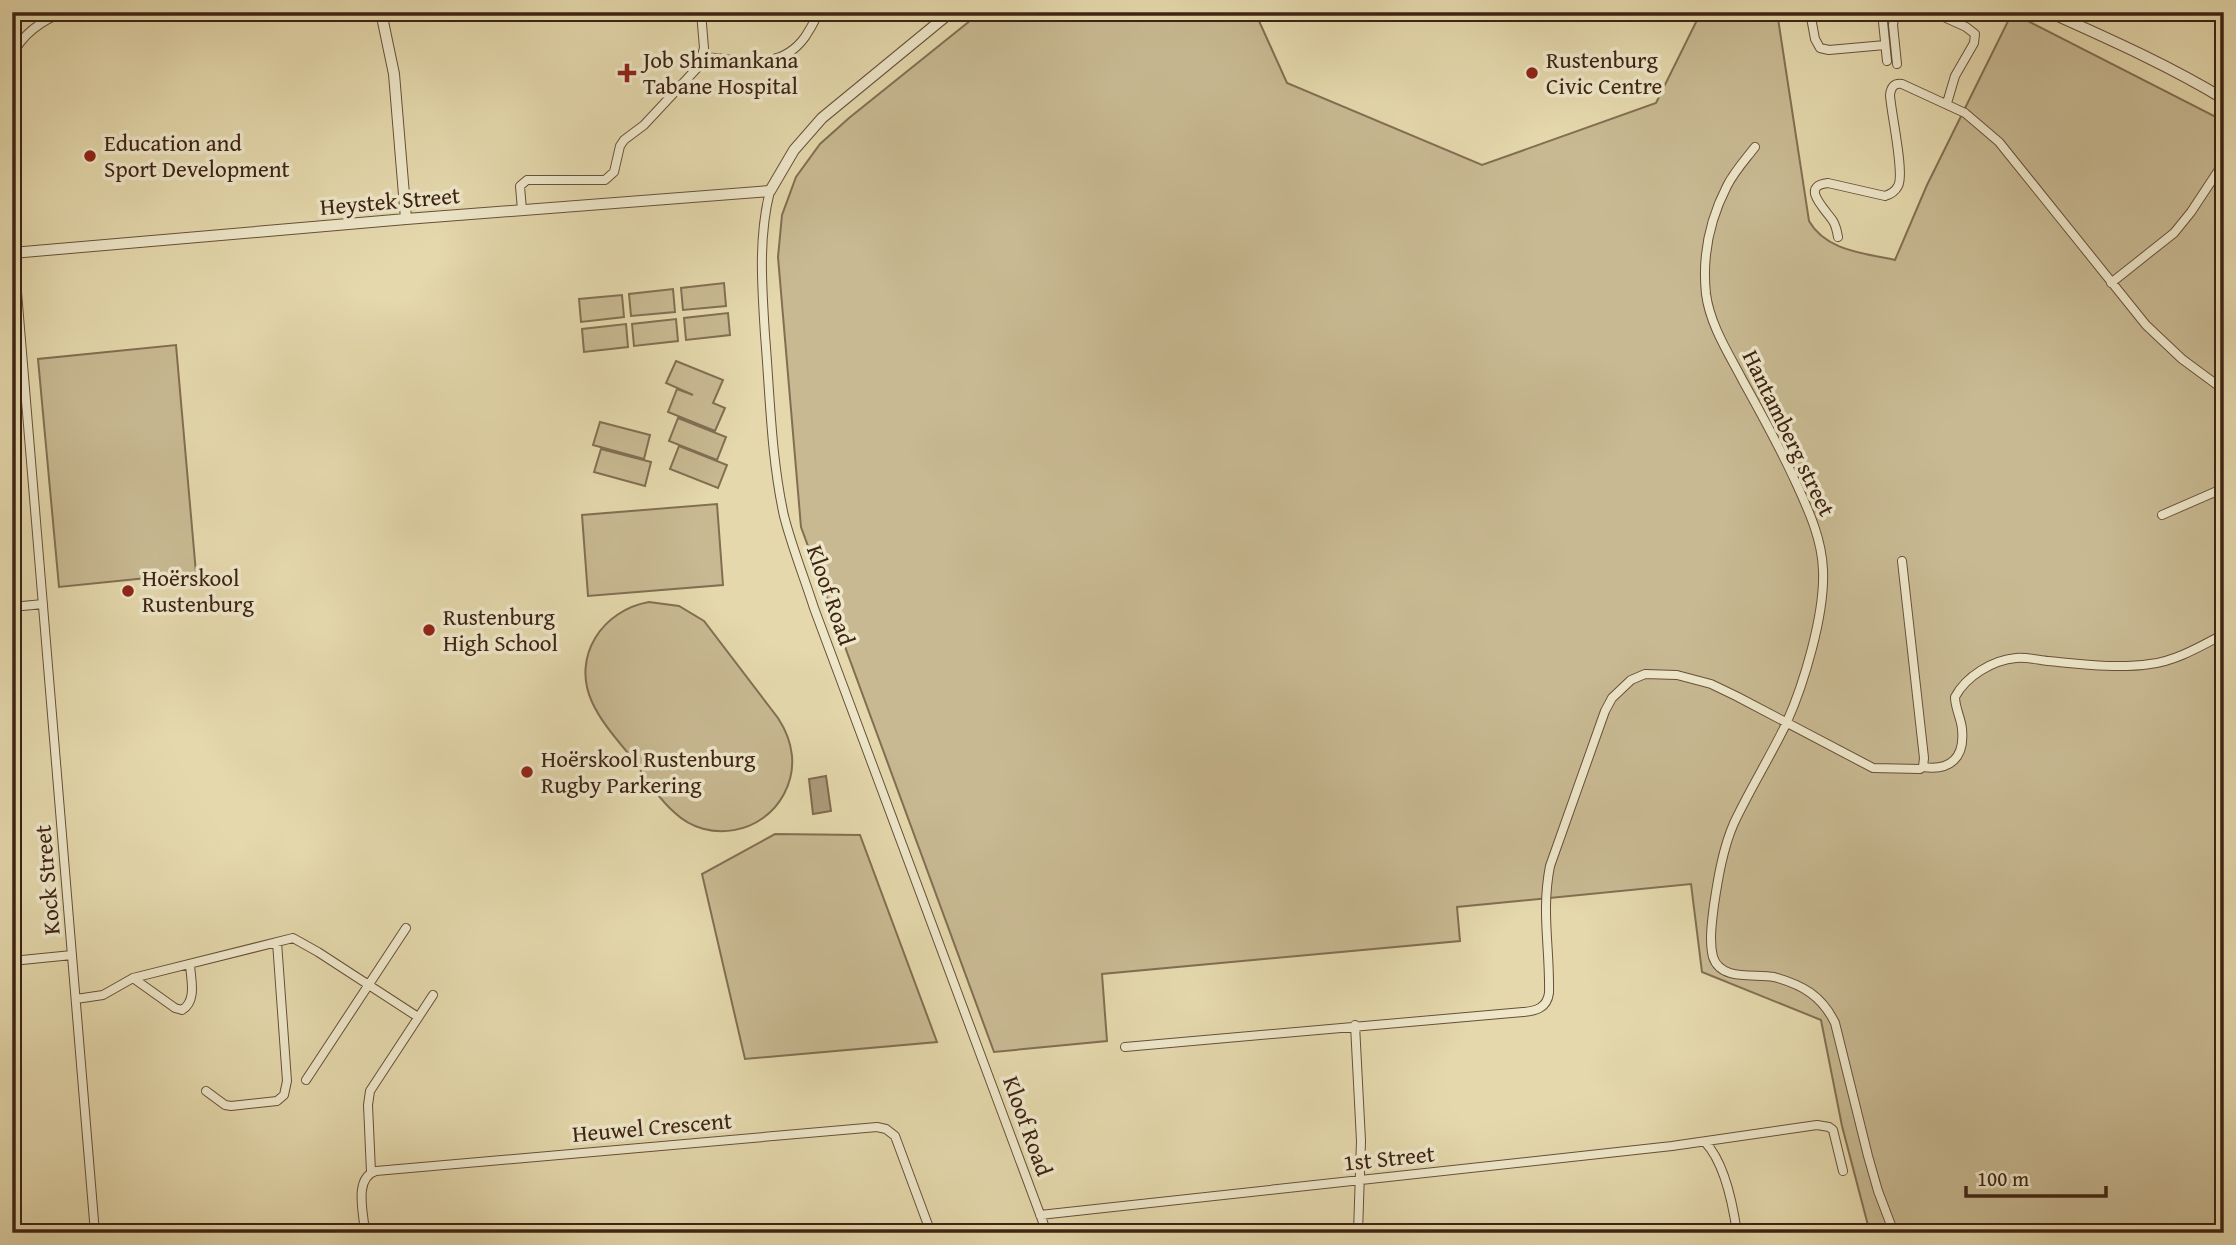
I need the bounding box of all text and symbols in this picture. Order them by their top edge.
place label: Job Shimankana Tabane Hospital [640,43,799,102]
place label: Rustenburg Civic Centre [1546,43,1662,102]
marker: Job Shimankana Tabane Hospital [617,63,637,83]
marker: Rustenburg Civic Centre [1524,65,1540,81]
place label: Education and Sport Development [104,126,290,185]
marker: Education and Sport Development [82,148,98,164]
street label: Heystek Street [319,178,461,223]
street label: Hantamberg street [1735,344,1844,522]
street label: Kloof Road [799,540,864,650]
place label: Hoërskool Rustenburg [142,561,254,620]
marker: Hoërskool Rustenburg [120,583,136,599]
place label: Rustenburg High School [443,600,558,659]
marker: Rustenburg High School [421,622,437,638]
place label: Hoërskool Rustenburg Rugby Parkering [541,742,756,801]
marker: Hoërskool Rustenburg Rugby Parkering [519,764,535,780]
street label: Kock Street [25,824,68,936]
street label: Kloof Road [995,1071,1062,1181]
street label: Heuwel Crescent [571,1103,733,1150]
street label: 1st Street [1342,1136,1436,1179]
scale bar [1966,1154,2106,1198]
text: 100 m [1977,1163,2029,1194]

